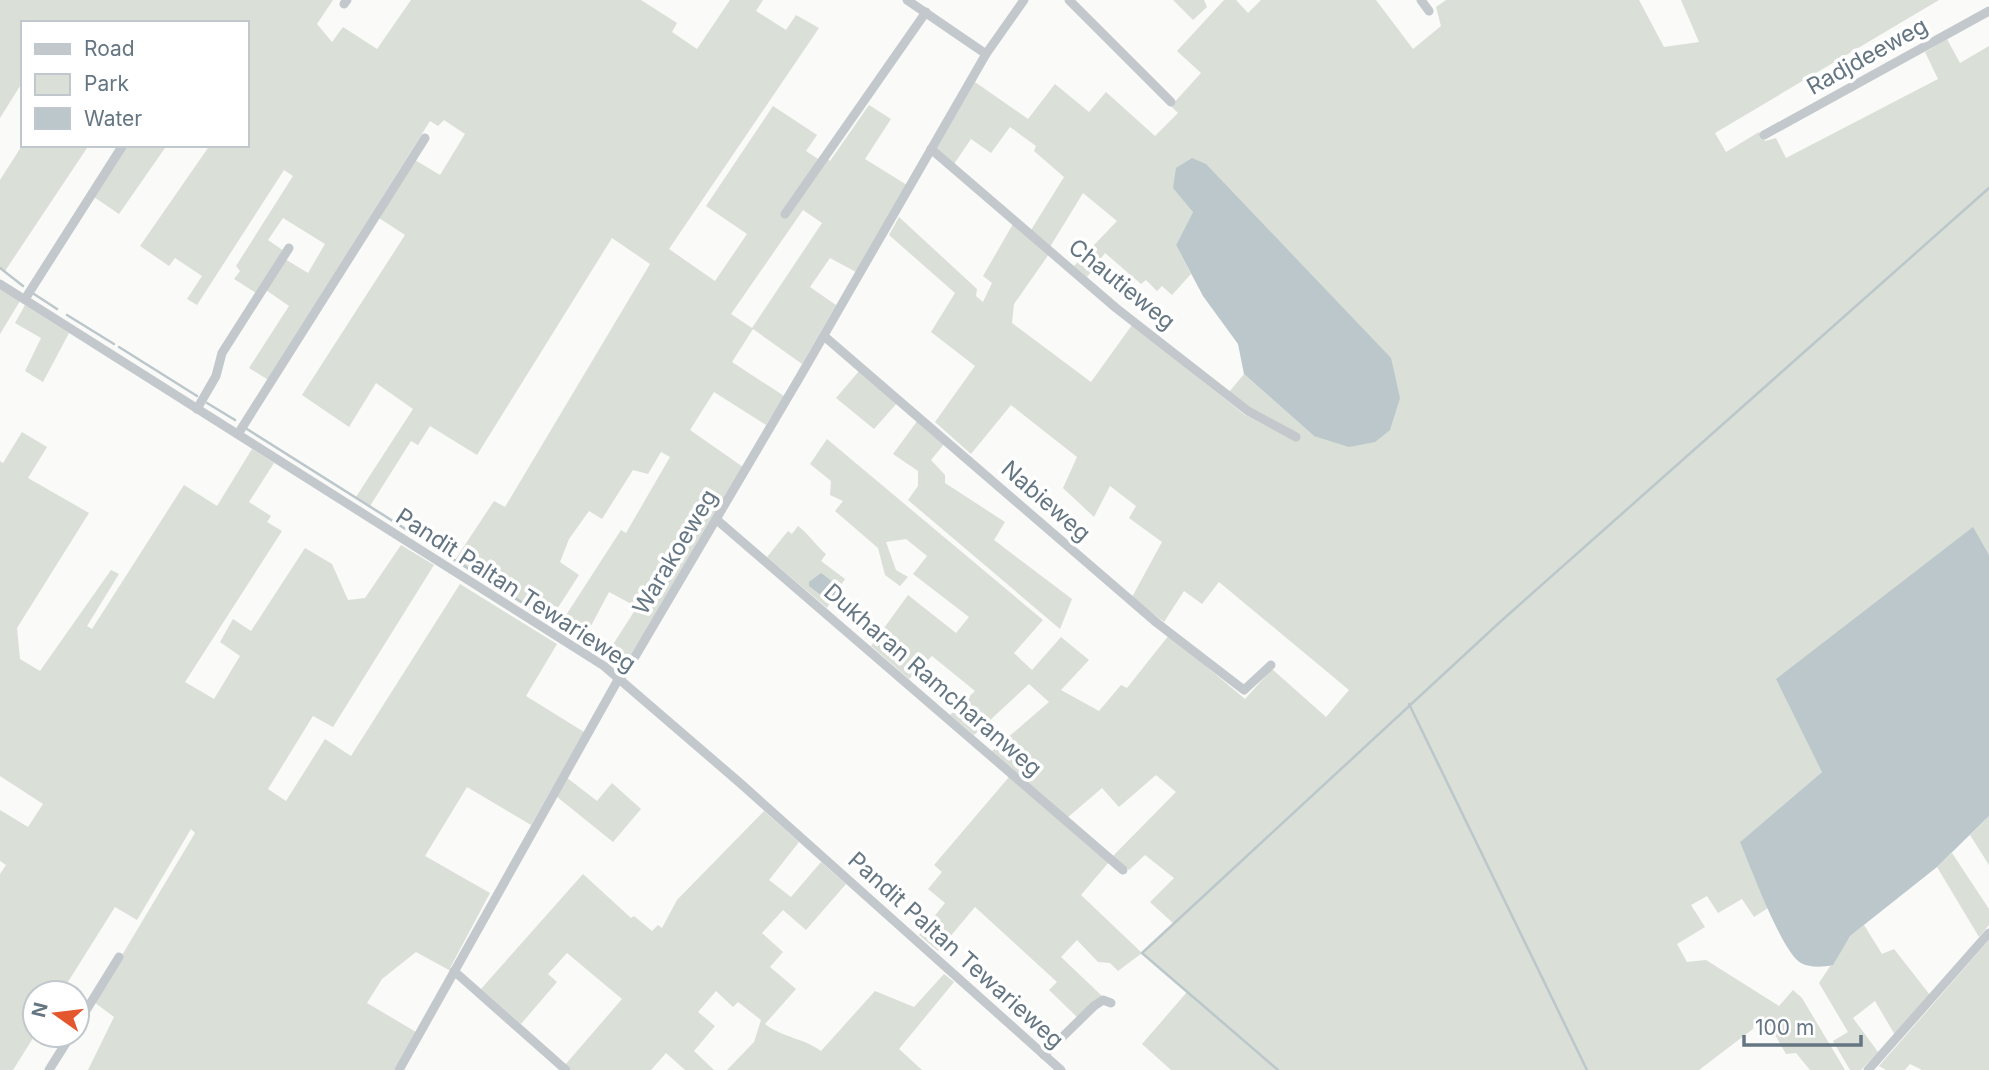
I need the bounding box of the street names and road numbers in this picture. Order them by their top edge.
street label: Radjdeeweg [1802,11,1932,101]
street label: Chautieweg [1063,233,1181,335]
street label: Nabieweg [996,455,1096,547]
street label: Warakoeweg [627,484,723,620]
street label: Pandit Paltan Tewarieweg [391,502,641,678]
street label: Dukharan Ramcharanweg [818,578,1048,782]
street label: Pandit Paltan Tewarieweg [842,846,1070,1054]

